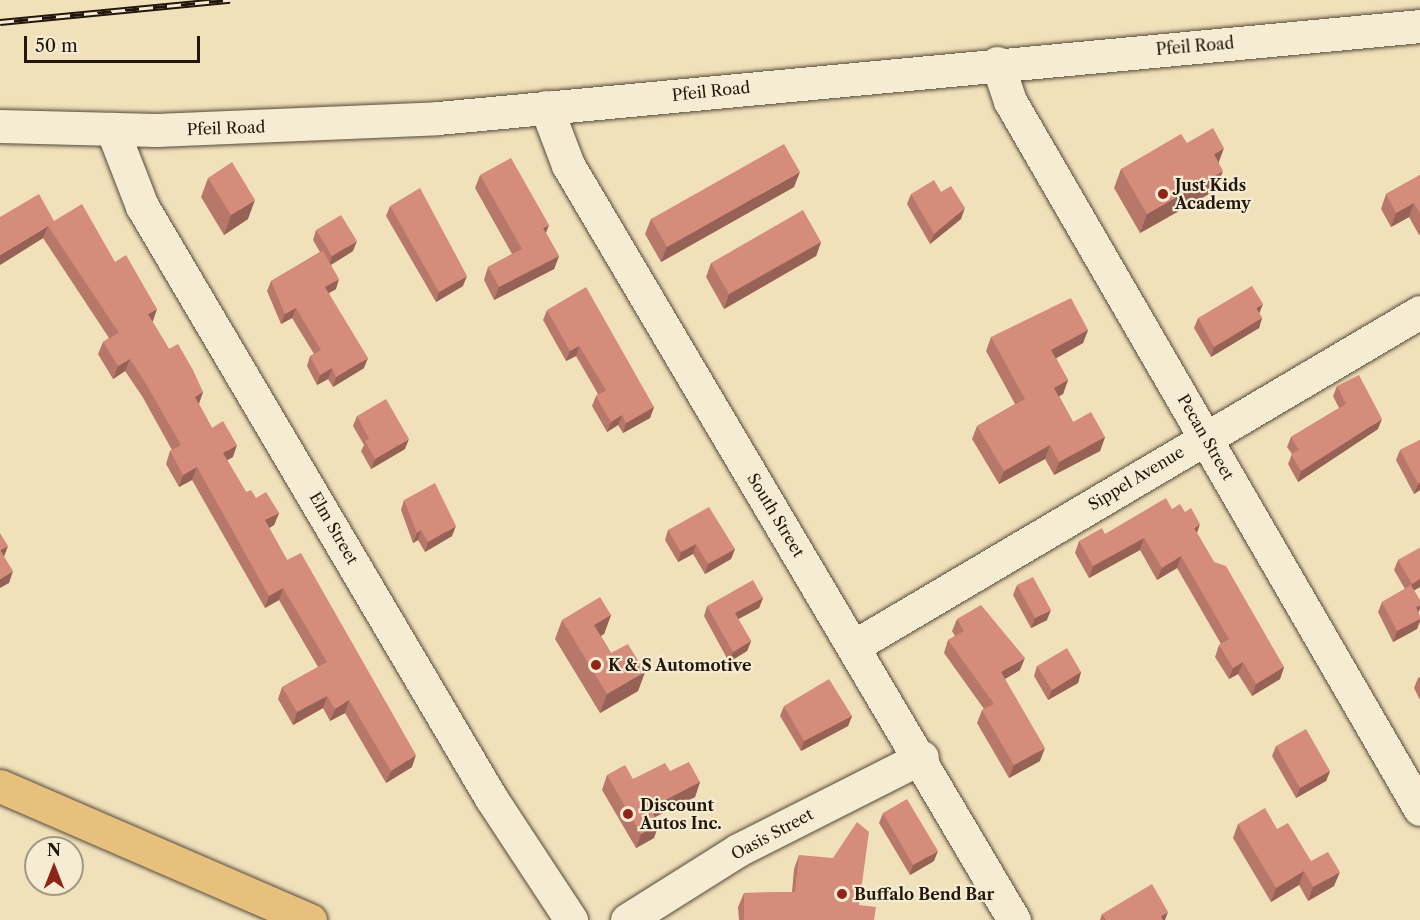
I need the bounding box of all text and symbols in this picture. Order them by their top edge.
scale bar [27,24,202,62]
street label: Pfeil Road [1155,33,1235,59]
text: 50 m [35,35,78,57]
street label: Pfeil Road [671,77,751,105]
street label: Pfeil Road [186,117,266,139]
place label: Just Kids Academy [1175,175,1251,213]
marker: Just Kids Academy [1156,187,1170,201]
street label: Pecan Street [1174,391,1238,483]
street label: Sippel Avenue [1084,442,1188,514]
street label: South Street [743,470,809,560]
street label: Elm Street [306,488,362,568]
place label: K & S Automotive [608,655,753,675]
marker: K & S Automotive [589,658,603,672]
place label: Discount Autos Inc. [640,795,722,833]
street label: Oasis Street [728,804,816,864]
marker: Discount Autos Inc. [621,807,635,821]
north arrow [24,836,84,896]
text: N [47,840,61,860]
place label: Buffalo Bend Bar [854,884,994,904]
marker: Buffalo Bend Bar [835,887,849,901]

